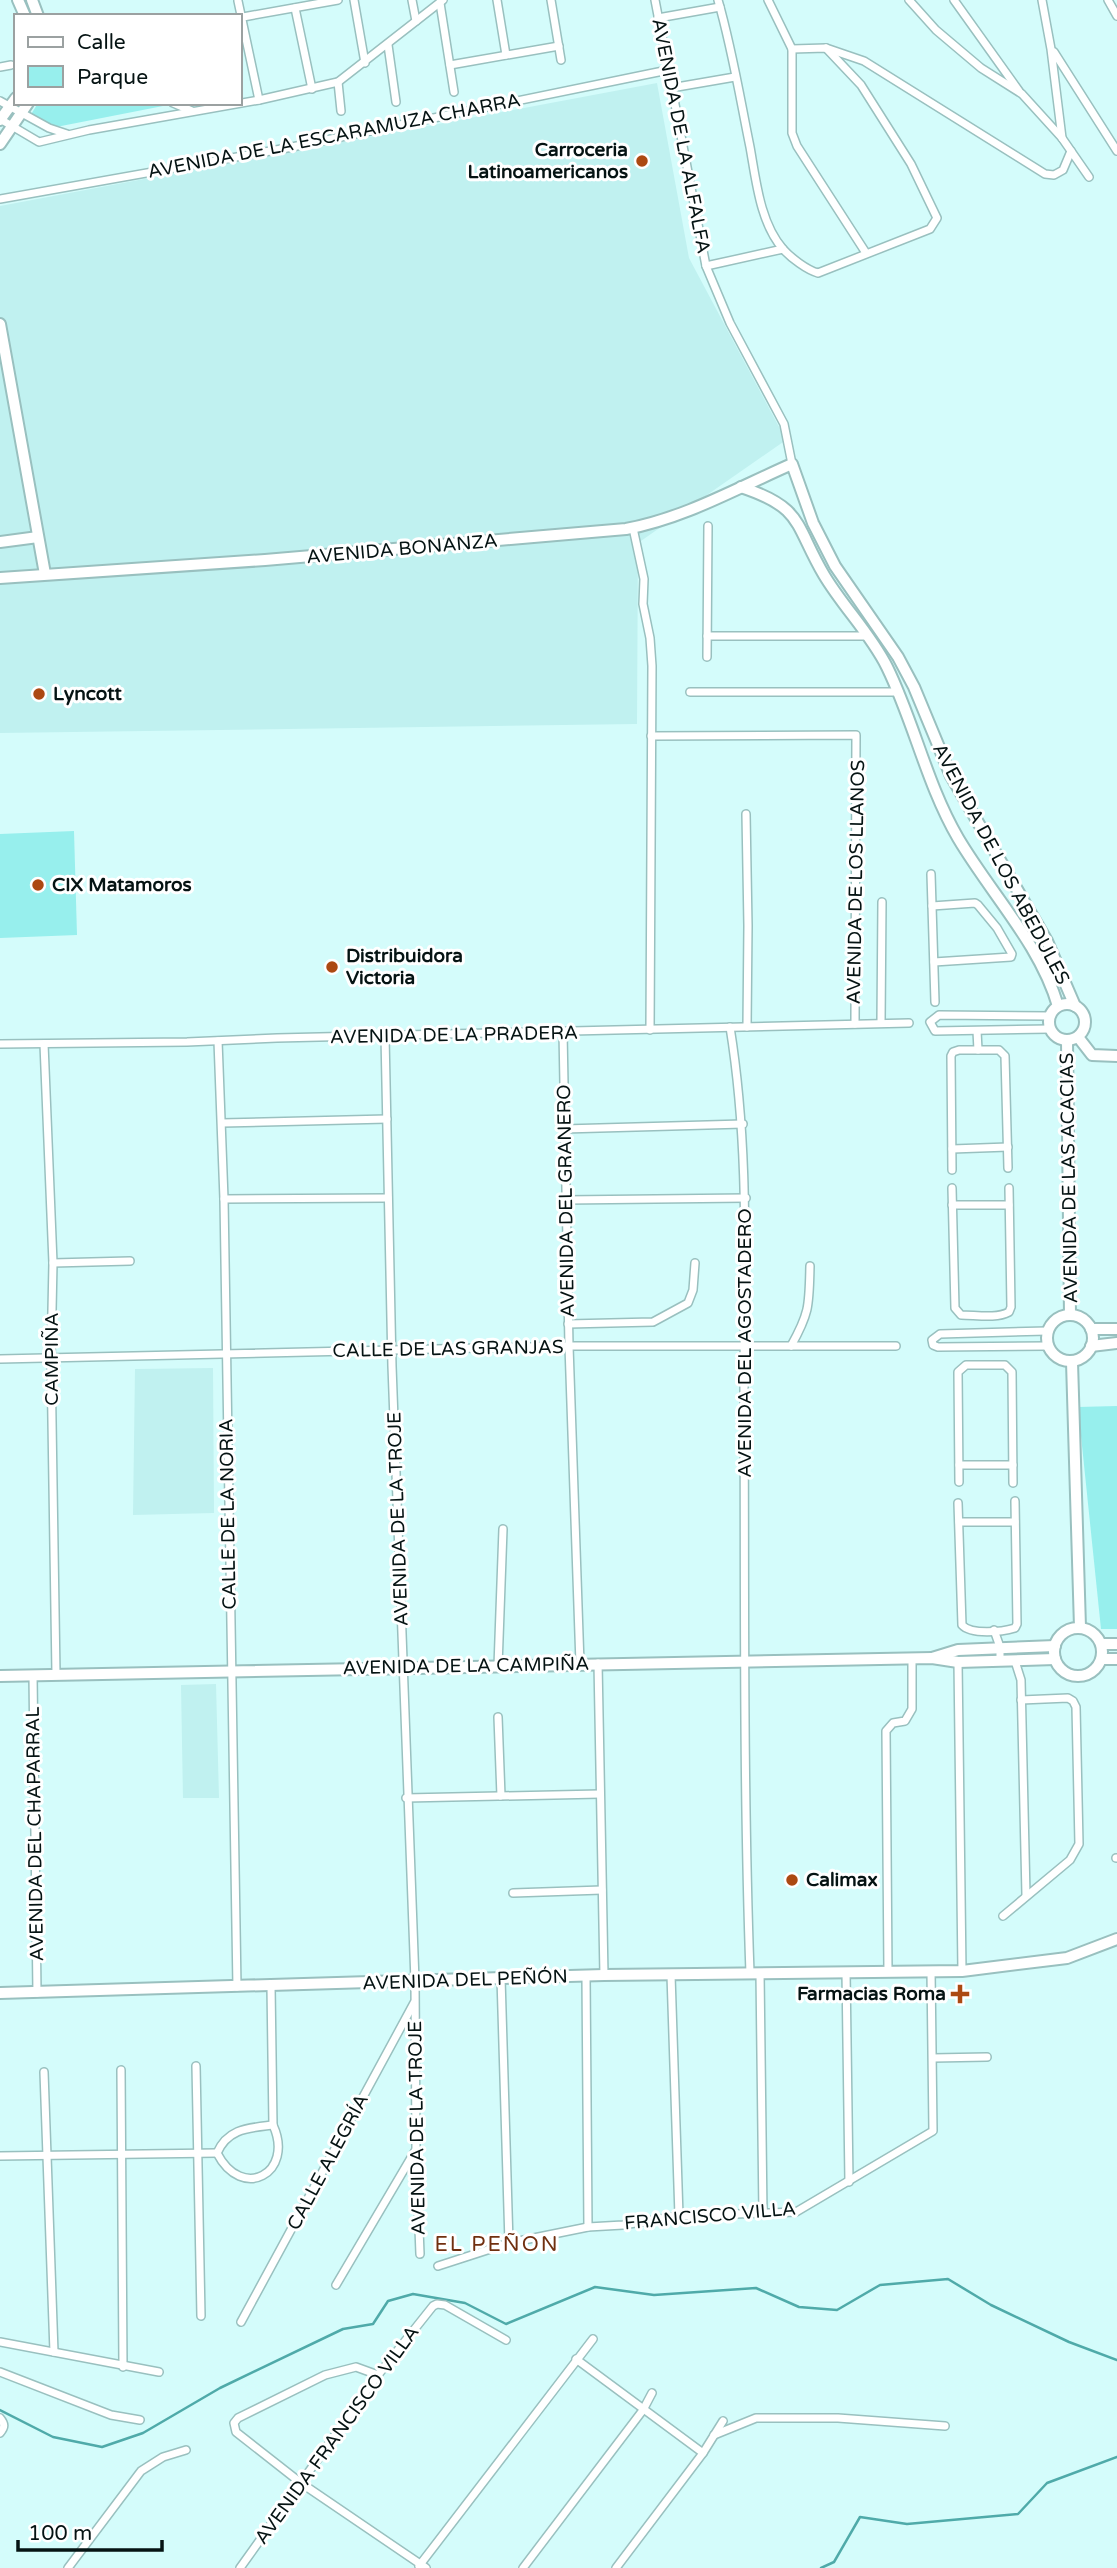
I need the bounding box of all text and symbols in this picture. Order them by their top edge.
legend [14,14,242,105]
street label: AVENIDA DE LA ALFALFA [647,17,715,255]
text: Calle [77,30,126,55]
text: Parque [77,65,148,90]
street label: AVENIDA DE LA ESCARAMUZA CHARRA [146,89,522,183]
place label: Carroceria Latinoamericanos [468,139,628,183]
marker: Carroceria Latinoamericanos [634,153,650,169]
street label: AVENIDA BONANZA [305,530,499,568]
place label: Lyncott [53,683,123,706]
marker: Lyncott [31,686,47,702]
street label: AVENIDA DE LOS ABEDULES [928,740,1074,988]
street label: AVENIDA DE LOS LLANOS [843,759,869,1005]
place label: CIX Matamoros [52,874,192,896]
marker: CIX Matamoros [30,877,46,893]
place label: Distribuidora Victoria [346,945,463,989]
marker: Distribuidora Victoria [324,959,340,975]
street label: AVENIDA DE LA PRADERA [330,1022,578,1048]
street label: AVENIDA DE LAS ACACIAS [1056,1052,1082,1304]
street label: AVENIDA DEL GRANERO [553,1084,579,1318]
street label: AVENIDA DEL AGOSTADERO [734,1208,756,1478]
street label: CAMPIÑA [40,1312,63,1406]
street label: CALLE DE LAS GRANJAS [332,1336,564,1362]
street label: AVENIDA DE LA TROJE [383,1411,413,1627]
street label: CALLE DE LA NORIA [215,1418,241,1610]
street label: AVENIDA DE LA CAMPIÑA [342,1652,590,1679]
street label: AVENIDA DEL CHAPARRAL [22,1706,48,1962]
place label: Calimax [806,1869,878,1891]
marker: Calimax [784,1872,800,1888]
street label: AVENIDA DEL PEÑÓN [362,1964,568,1995]
place label: Farmacias Roma [797,1983,946,2005]
marker: Farmacias Roma [952,1986,968,2002]
street label: AVENIDA DE LA TROJE [404,2021,430,2235]
street label: CALLE ALEGRÍA [282,2090,373,2234]
street label: FRANCISCO VILLA [623,2198,797,2234]
district label: EL PEÑON [434,2232,560,2257]
street label: AVENIDA FRANCISCO VILLA [250,2321,424,2549]
scale bar [18,2508,161,2552]
text: 100 m [28,2521,92,2546]

